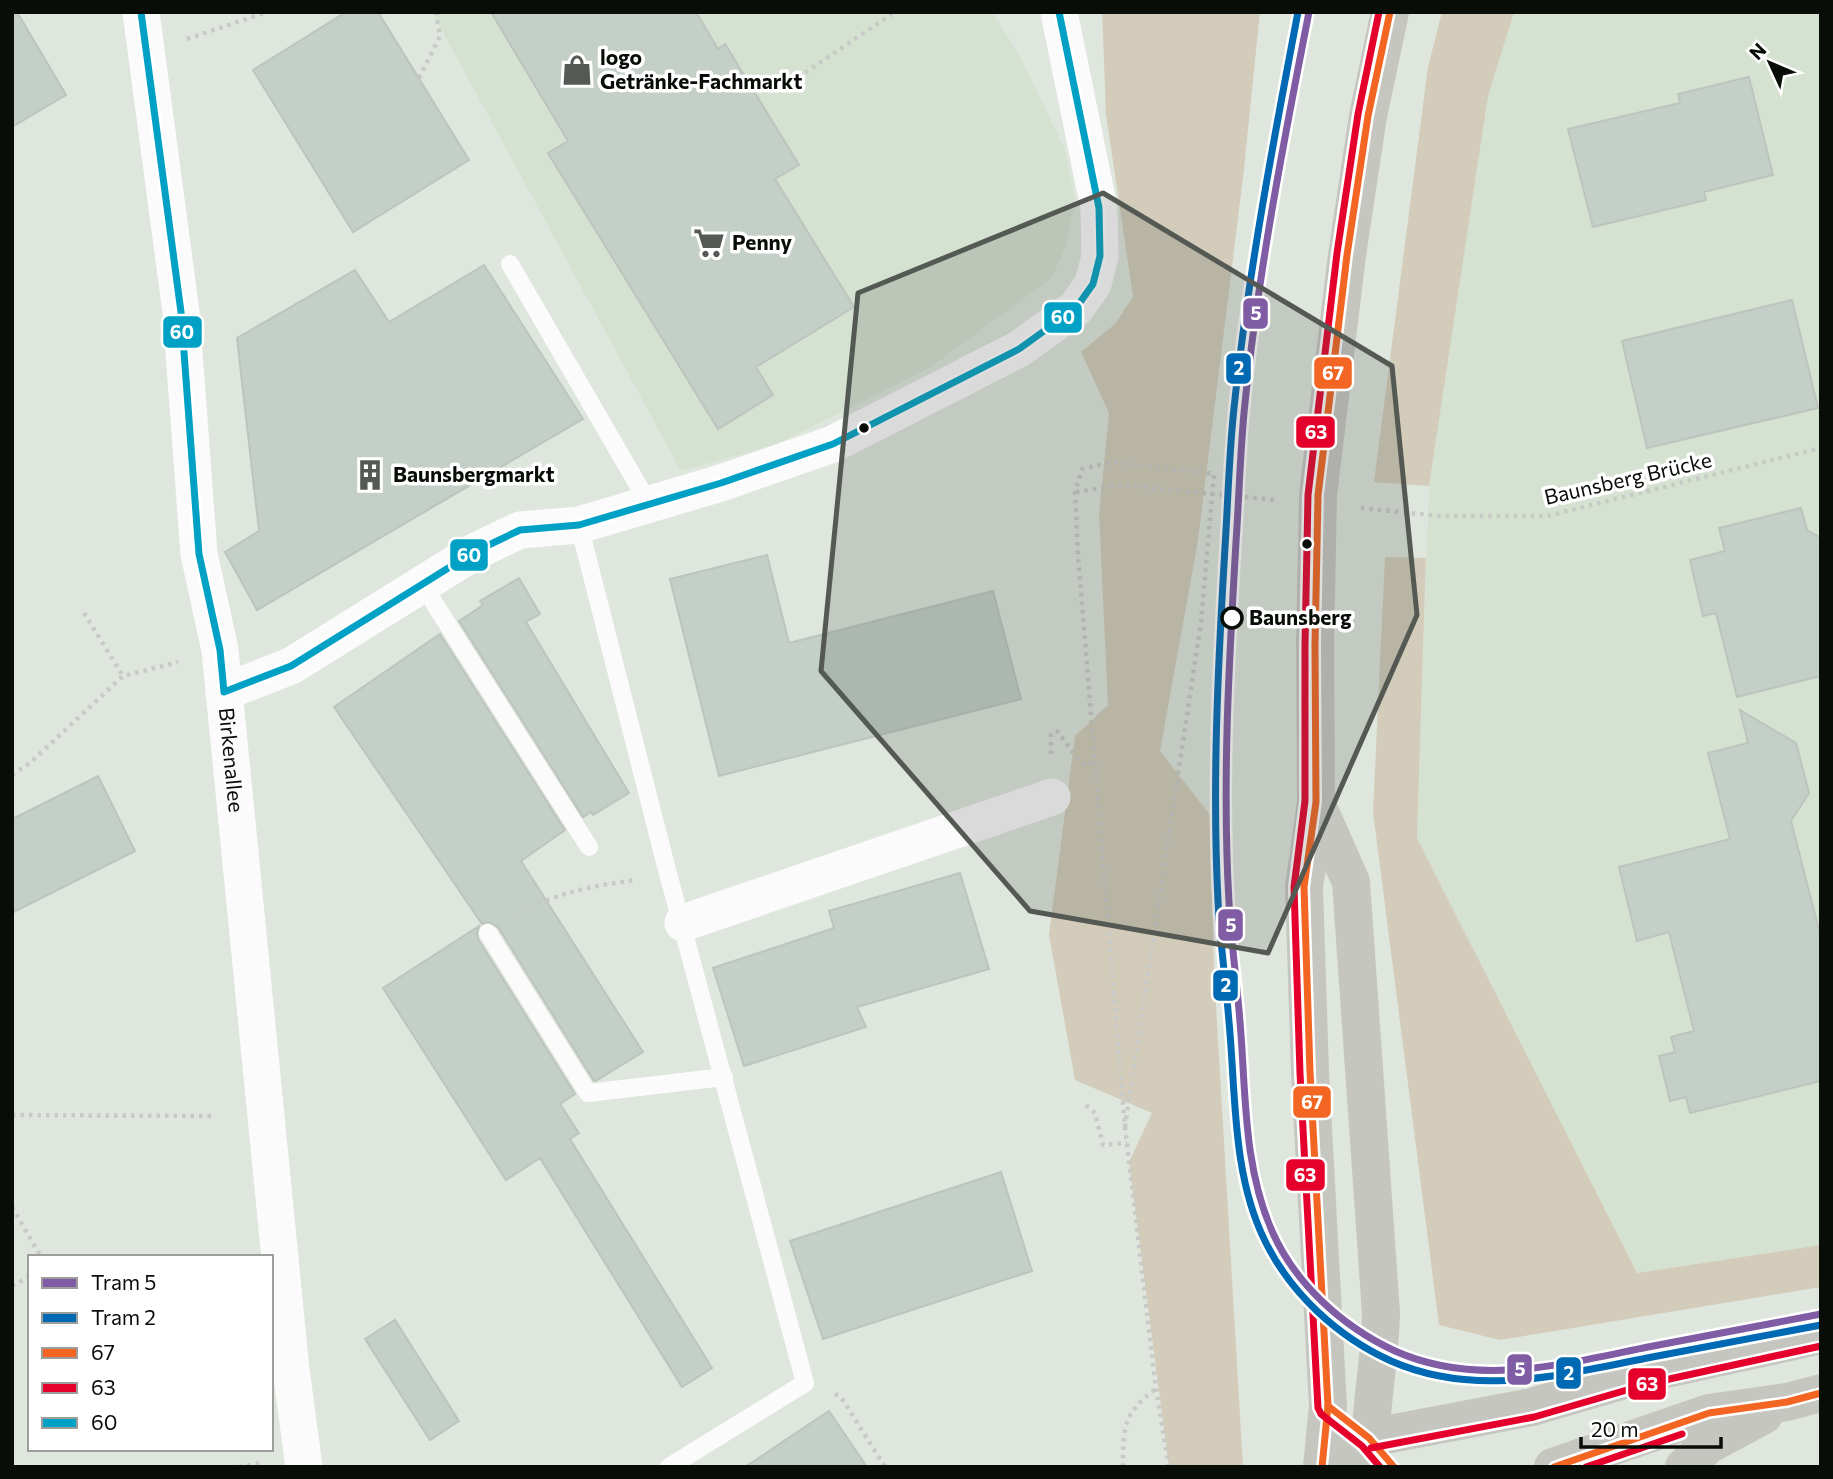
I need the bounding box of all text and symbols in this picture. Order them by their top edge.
north arrow [1735,28,1805,98]
text: N [1744,38,1771,64]
place label: logo Getränke-Fachmarkt [600,44,802,93]
shop icon: logo Getränke-Fachmarkt [560,53,594,87]
supermarket icon: Penny [692,226,726,260]
place label: Penny [732,229,792,254]
line badge: 5 [1242,297,1269,330]
line badge: 60 [1043,301,1083,334]
text: 5 [1250,301,1262,324]
text: 60 [1051,305,1075,328]
line badge: 60 [162,315,203,349]
text: 60 [170,320,194,343]
line badge: 2 [1225,352,1252,385]
text: 2 [1234,356,1244,379]
line badge: 67 [1313,356,1353,390]
text: 67 [1322,361,1344,384]
line badge: 63 [1295,415,1336,449]
text: 63 [1305,420,1327,443]
unlabelled marker [857,421,871,435]
street label: Baunsberg Brücke [1541,446,1714,509]
building icon: Baunsbergmarkt [353,458,387,492]
place label: Baunsbergmarkt [393,461,555,486]
unlabelled marker [1300,537,1314,551]
line badge: 60 [449,538,489,572]
text: 60 [457,543,481,566]
place label: Baunsberg [1249,604,1352,629]
marker: Baunsberg [1221,607,1243,629]
street label: Birkenallee [215,706,250,813]
line badge: 5 [1217,908,1244,942]
text: 5 [1225,913,1237,936]
line badge: 2 [1212,969,1239,1002]
text: 2 [1221,973,1231,996]
line badge: 67 [1292,1085,1332,1119]
text: 67 [1301,1090,1323,1113]
line badge: 63 [1285,1158,1326,1192]
text: 63 [1294,1163,1316,1186]
legend [28,1255,273,1451]
text: Tram 5 [91,1269,156,1294]
text: Tram 2 [91,1304,156,1329]
text: 67 [91,1339,115,1364]
line badge: 5 [1506,1353,1533,1386]
line badge: 2 [1555,1356,1582,1390]
text: 5 [1514,1357,1526,1380]
text: 2 [1564,1361,1574,1384]
line badge: 63 [1627,1367,1667,1401]
text: 63 [1636,1372,1658,1395]
text: 63 [91,1374,116,1399]
scale bar [1581,1406,1721,1450]
text: 60 [91,1409,117,1434]
text: 20 m [1591,1416,1639,1441]

